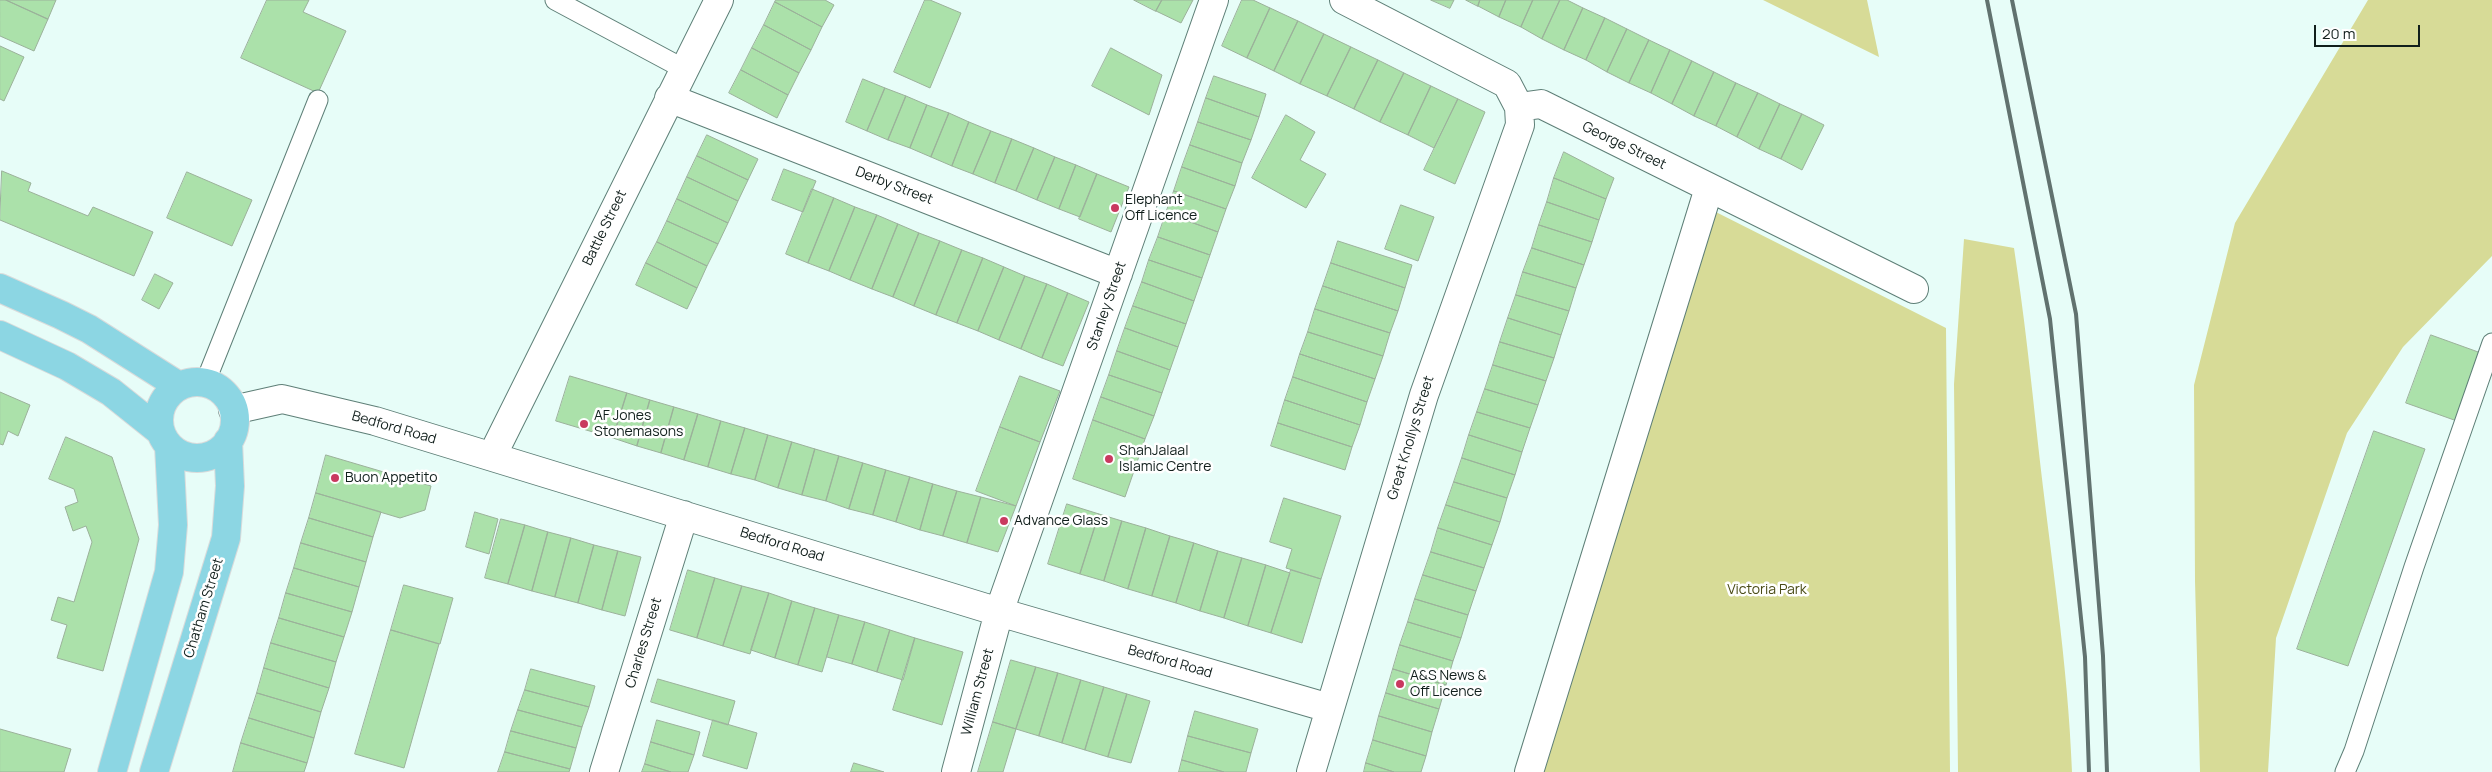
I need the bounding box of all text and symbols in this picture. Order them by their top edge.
scale bar [2317,15,2423,47]
text: 20 m [2322,23,2355,44]
street label: George Street [1579,118,1669,174]
street label: Derby Street [853,163,935,209]
street label: Battle Street [579,187,631,269]
place label: Elephant Off Licence [1125,192,1197,224]
marker: Elephant Off Licence [1109,202,1121,214]
street label: Stanley Street [1084,259,1130,353]
street label: Great Knollys Street [1384,374,1438,502]
street label: Bedford Road [350,408,438,448]
place label: AF Jones Stonemasons [594,408,683,441]
marker: AF Jones Stonemasons [578,418,590,430]
place label: ShahJalaal Islamic Centre [1119,443,1211,476]
marker: ShahJalaal Islamic Centre [1103,453,1115,465]
place label: Buon Appetito [345,470,437,486]
marker: Buon Appetito [329,472,341,484]
place label: Advance Glass [1014,513,1108,529]
marker: Advance Glass [998,515,1010,527]
street label: Bedford Road [738,524,826,566]
street label: Chatham Street [181,556,227,660]
park label: Victoria Park [1727,582,1807,598]
street label: Charles Street [622,596,666,690]
street label: Bedford Road [1126,642,1214,682]
street label: William Street [958,647,998,737]
place label: A&S News & Off Licence [1410,668,1487,700]
marker: A&S News & Off Licence [1394,678,1406,690]

